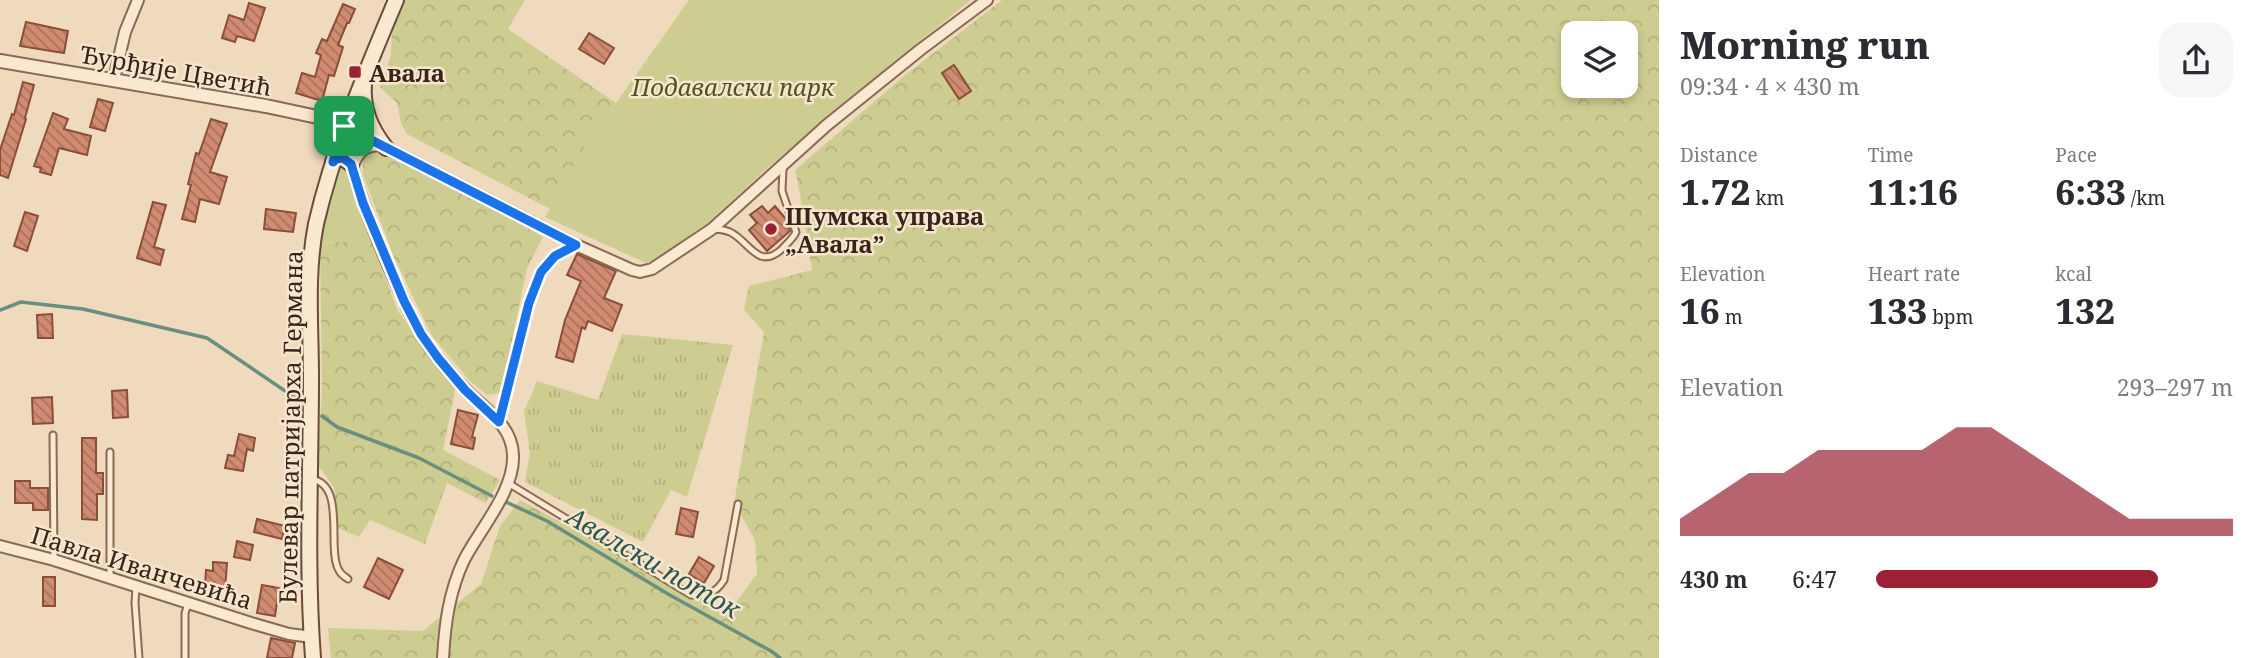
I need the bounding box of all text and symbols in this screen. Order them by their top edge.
text: Morning run [1680,18,1930,70]
map controls [1561,21,1638,98]
button: layers [1561,21,1638,98]
button: share [2159,23,2233,97]
street label: Ђурђије Цветић [77,37,275,103]
place label: Авала [369,56,445,89]
marker: Авала [347,64,363,80]
park label: Подавалски парк [630,70,836,103]
text: 09:34 · 4 × 430 m [1680,70,1860,102]
pin [314,96,374,156]
icon: arrive [325,107,363,145]
text: Distance [1680,142,1758,168]
text: Time [1868,142,1914,168]
text: Pace [2055,142,2097,168]
text: 1.72 [1680,168,1750,215]
text: 11:16 [1868,168,1958,215]
text: 6:33 [2055,168,2126,215]
text: km [1750,185,1784,211]
text: /km [2126,185,2165,211]
place label: Шумска управа „Авала” [785,199,984,260]
marker: Шумска управа „Авала” [763,221,779,237]
street label: Булевар патријарха Германа [270,250,310,604]
text: Elevation [1680,261,1766,287]
text: Heart rate [1868,261,1960,287]
text: kcal [2055,261,2092,287]
text: 16 [1680,287,1720,334]
text: 133 [1868,287,1927,334]
text: 132 [2055,287,2115,334]
text: m [1720,304,1743,330]
text: bpm [1927,304,1973,330]
text: Elevation [1680,371,1784,403]
text: 293–297 m [2117,371,2233,403]
water label: Авалски поток [558,496,749,627]
street label: Павла Иванчевића [27,518,257,616]
text: 430 m [1680,563,1748,595]
text: 6:47 [1792,563,1837,595]

